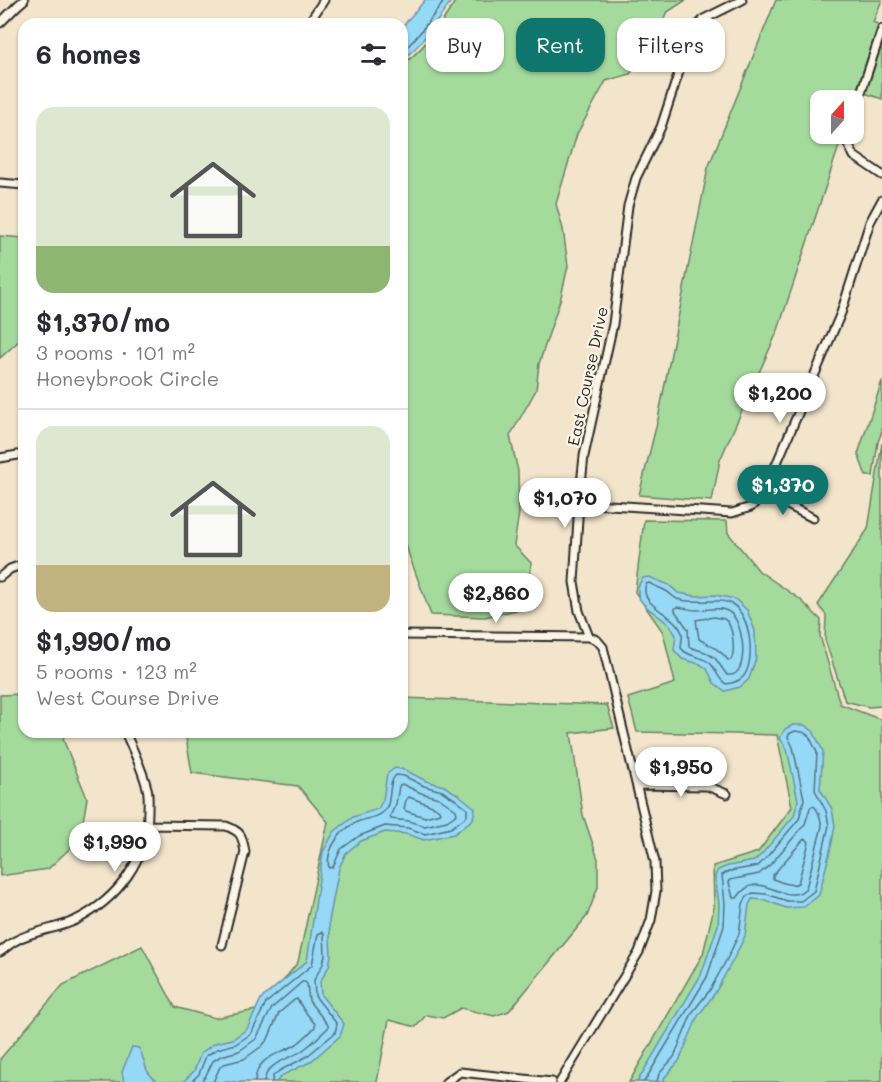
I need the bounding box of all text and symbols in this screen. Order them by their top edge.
chip: Buy [426,18,504,72]
chip: Rent [516,18,605,72]
chip: Filters [617,18,725,72]
text: 6 homes [36,37,141,71]
icon: filters [357,38,390,71]
north arrow [810,90,864,144]
map controls [810,90,864,144]
icon: home [159,146,267,254]
street label: East Course Drive [562,304,612,448]
text: $1,370/mo [36,305,170,339]
text: 3 rooms · 101 m² [36,339,195,365]
text: Honeybrook Circle [36,365,219,391]
pin: $1,200 [731,373,829,424]
text: $1,200 [748,379,812,405]
icon: home [159,465,267,573]
pin: $1,370 [734,465,832,516]
text: $1,370 [751,471,815,497]
pin: $1,070 [516,478,614,529]
text: $1,070 [533,484,597,510]
pin: $2,860 [447,573,545,624]
text: $2,860 [462,579,530,605]
text: $1,990/mo [36,624,171,658]
text: 5 rooms · 123 m² [36,658,197,684]
text: West Course Drive [36,684,219,710]
pin: $1,950 [632,747,730,798]
text: $1,950 [649,753,713,779]
pin: $1,990 [66,822,164,873]
text: $1,990 [83,828,147,854]

